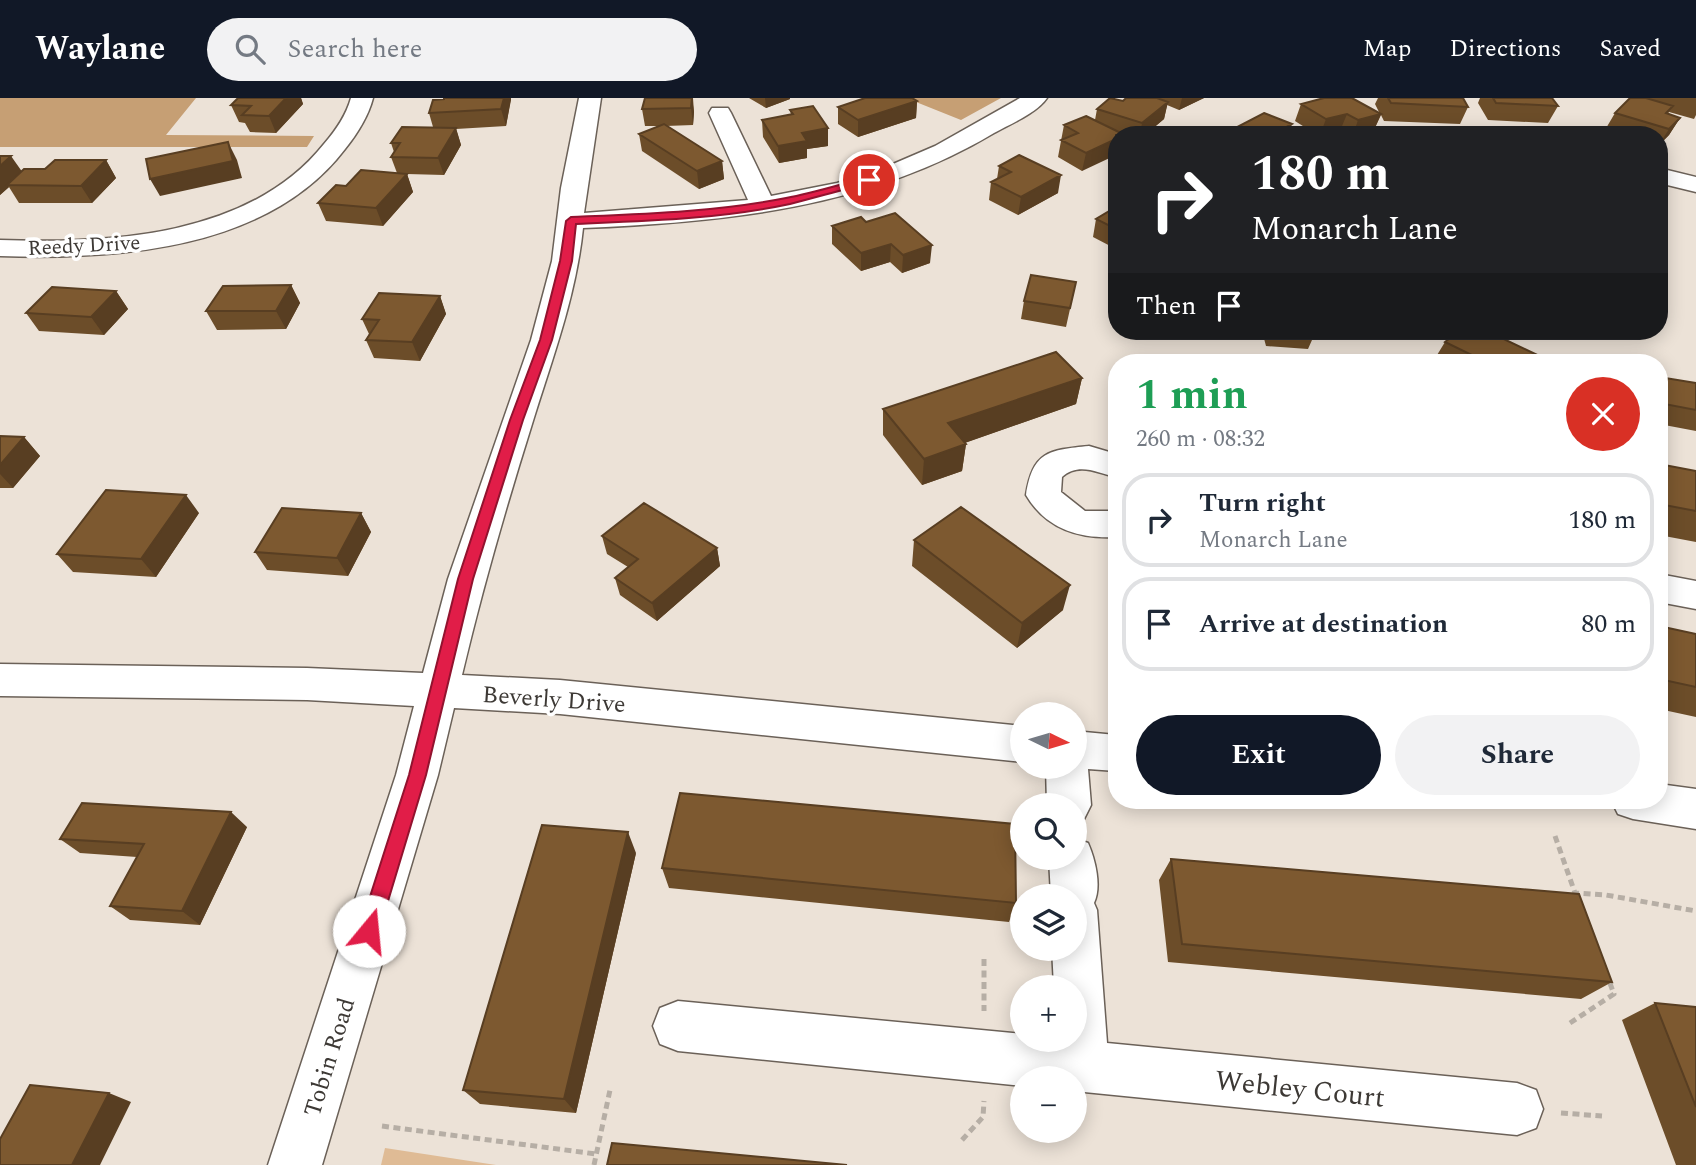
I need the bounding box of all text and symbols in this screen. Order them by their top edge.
search box [207,18,697,81]
text: Waylane [35,24,165,74]
text: Search here [287,29,422,69]
icon: search [231,30,269,68]
text: Map [1363,31,1411,67]
text: Directions [1449,31,1561,67]
text: Saved [1599,31,1661,67]
text: 180 m [1251,137,1390,212]
pin [839,150,899,210]
icon: right [1136,154,1227,245]
icon: arrive [850,161,888,199]
text: Monarch Lane [1251,205,1458,254]
street label: Reedy Drive [27,227,141,265]
text: Then [1136,286,1196,326]
icon: arrive [1210,287,1248,325]
text: 1 min [1136,364,1248,427]
button: close [1566,377,1640,451]
text: 260 m · 08:32 [1136,422,1265,457]
text: Turn right [1199,483,1326,523]
text: 180 m [1568,500,1636,540]
icon: right [1140,501,1178,539]
text: Monarch Lane [1199,523,1348,558]
text: Arrive at destination [1199,604,1448,644]
text: 80 m [1581,604,1636,644]
icon: arrive [1140,605,1178,643]
street label: Beverly Drive [481,677,627,723]
north arrow [1010,702,1087,779]
map controls [1010,702,1087,1143]
button: Exit [1136,715,1381,795]
button: Share [1395,715,1640,795]
button: search [1010,793,1087,870]
button: layers [1010,884,1087,961]
position arrow [332,894,406,968]
button: + [1010,975,1087,1052]
street label: Tobin Road [295,993,365,1121]
street label: Webley Court [1213,1059,1387,1120]
button: − [1010,1066,1087,1143]

